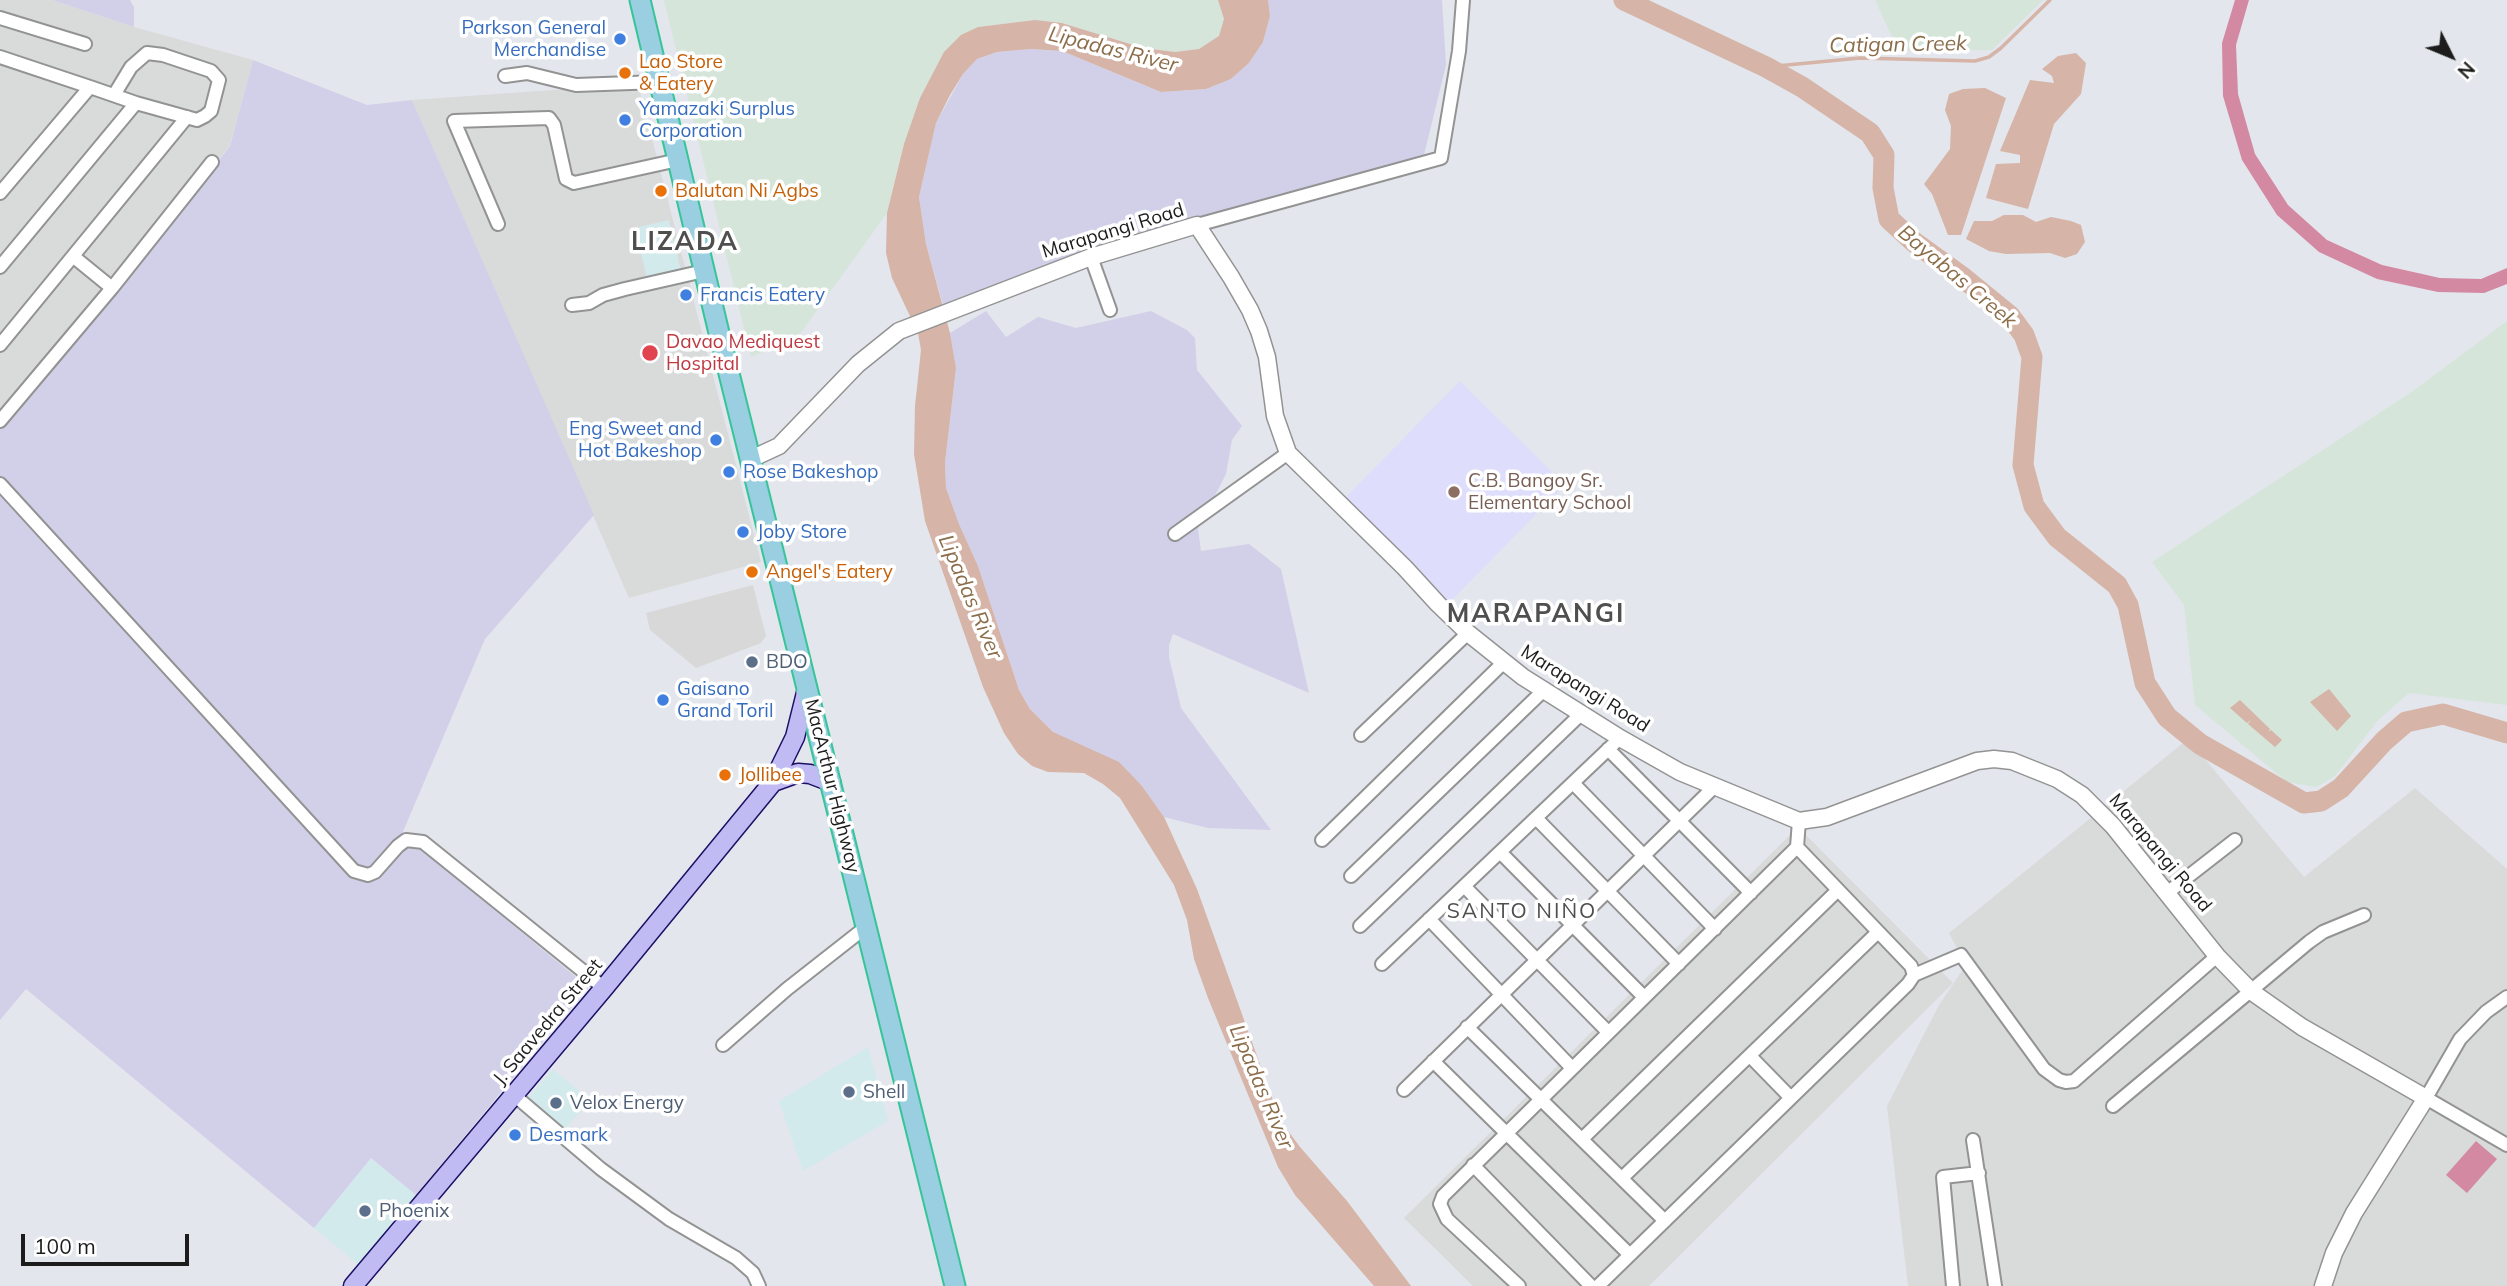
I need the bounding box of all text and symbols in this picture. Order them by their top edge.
place label: Parkson General Merchandise [461,17,606,61]
north arrow [2416,21,2486,91]
water label: Lipadas River [1046,22,1180,78]
marker: Parkson General Merchandise [612,31,628,47]
water label: Catigan Creek [1829,31,1967,59]
place label: Lao Store & Eatery [639,51,723,95]
text: N [2453,57,2480,84]
marker: Lao Store & Eatery [617,65,633,81]
place label: Yamazaki Surplus Corporation [639,98,795,142]
marker: Yamazaki Surplus Corporation [617,112,633,128]
place label: Balutan Ni Agbs [675,180,819,202]
marker: Balutan Ni Agbs [653,183,669,199]
street label: Marapangi Road [1039,199,1187,263]
water label: Bayabas Creek [1893,220,2021,334]
district label: LIZADA [632,226,738,258]
place label: Francis Eatery [700,284,825,306]
marker: Francis Eatery [678,287,694,303]
place label: Davao Mediquest Hospital [666,331,820,375]
marker: Davao Mediquest Hospital [640,343,660,363]
place label: Eng Sweet and Hot Bakeshop [569,418,702,462]
marker: Eng Sweet and Hot Bakeshop [708,432,724,448]
place label: Rose Bakeshop [743,461,879,483]
marker: Rose Bakeshop [721,464,737,480]
place label: C.B. Bangoy Sr. Elementary School [1468,470,1631,514]
marker: C.B. Bangoy Sr. Elementary School [1446,484,1462,500]
place label: Joby Store [757,521,847,543]
marker: Joby Store [735,524,751,540]
water label: Lipadas River [933,531,1007,663]
place label: Angel's Eatery [766,561,893,583]
marker: Angel's Eatery [744,564,760,580]
district label: MARAPANGI [1448,598,1624,630]
street label: Marapangi Road [1516,640,1654,738]
place label: BDO [766,651,808,673]
marker: BDO [744,654,760,670]
place label: Gaisano Grand Toril [677,678,773,722]
marker: Gaisano Grand Toril [655,692,671,708]
street label: MacArthur Highway [799,697,865,875]
place label: Jollibee [739,764,802,786]
marker: Jollibee [717,767,733,783]
street label: Marapangi Road [2104,789,2216,917]
district label: SANTO NIÑO [1448,899,1596,925]
street label: J. Saavedra Street [489,954,607,1090]
water label: Lipadas River [1224,1021,1298,1153]
place label: Shell [863,1081,905,1103]
marker: Shell [841,1084,857,1100]
place label: Velox Energy [570,1092,684,1114]
marker: Velox Energy [548,1095,564,1111]
place label: Desmark [529,1124,608,1146]
marker: Desmark [507,1127,523,1143]
place label: Phoenix [379,1200,450,1222]
marker: Phoenix [357,1203,373,1219]
scale bar [24,1220,192,1264]
text: 100 m [34,1233,96,1259]

